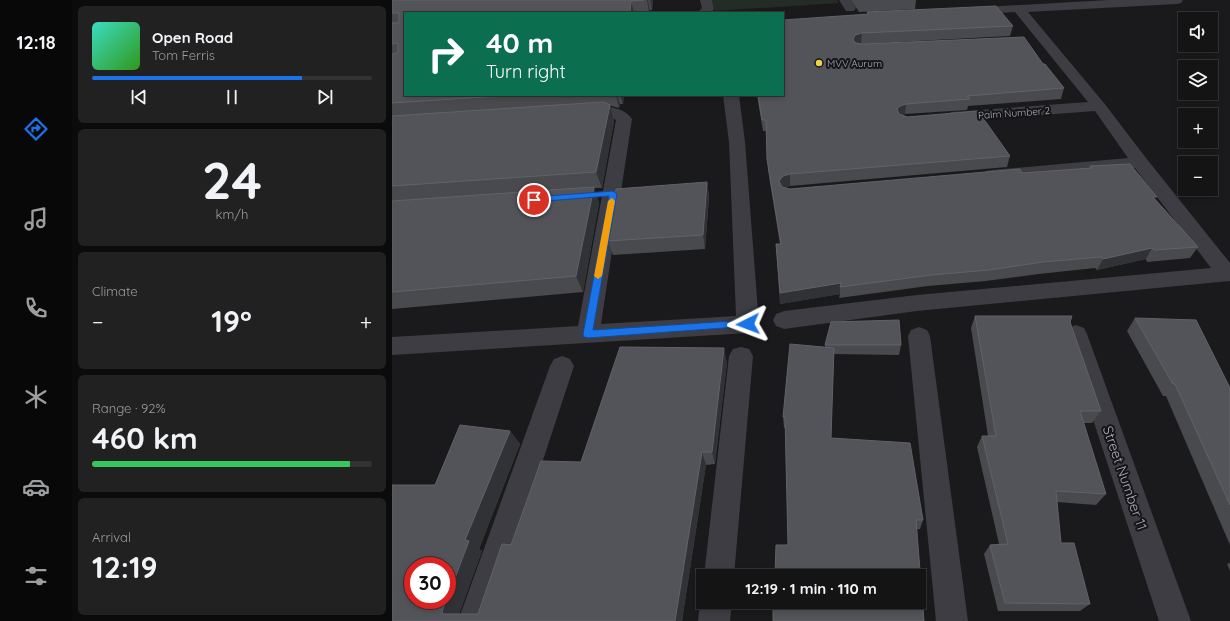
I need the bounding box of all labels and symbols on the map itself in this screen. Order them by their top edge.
place label: MVV Aurum [827,57,882,70]
marker: MVV Aurum [814,58,824,68]
street label: Palm Number 2 [978,104,1051,122]
pin [517,183,551,217]
position arrow [727,303,769,345]
street label: Street Number 11 [1099,424,1151,532]
speed limit sign: 30 [404,557,456,609]

